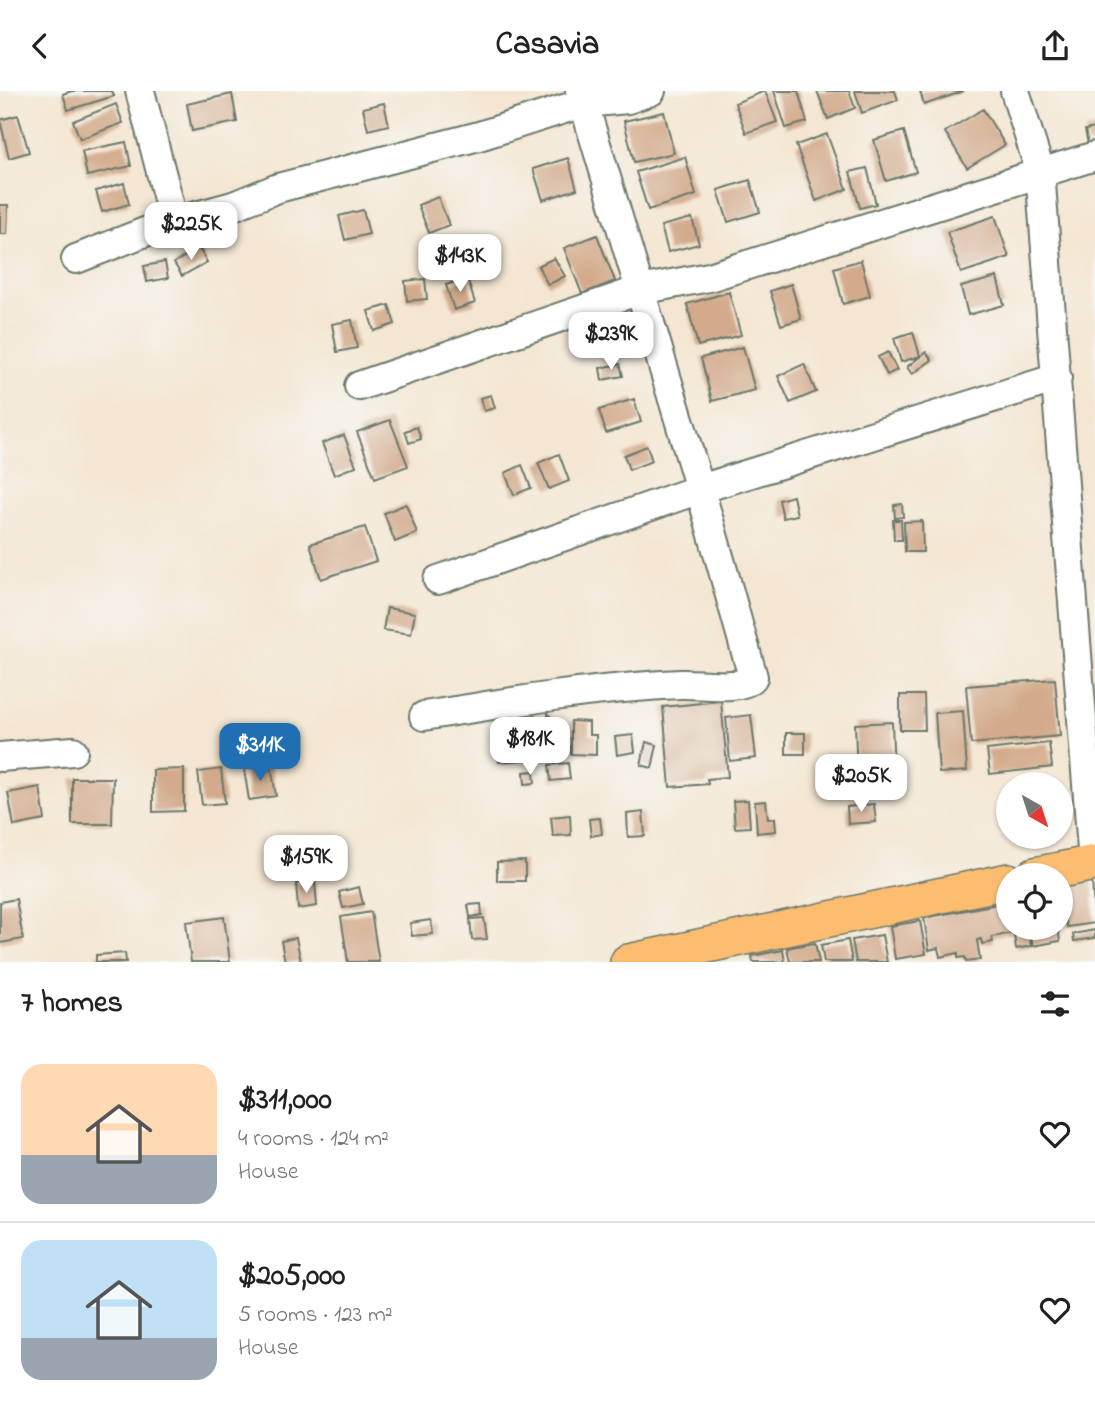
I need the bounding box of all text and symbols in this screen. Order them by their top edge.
text: Casavia [496,22,599,69]
icon: back [21,27,59,65]
icon: share [1036,27,1074,65]
pin: $225K [142,202,240,262]
text: $225K [160,208,222,241]
pin: $143K [411,235,509,294]
text: $143K [434,240,486,273]
pin: $239K [562,313,660,372]
text: $239K [585,318,637,351]
pin: $181K [481,717,579,777]
pin: $311K [211,723,309,783]
text: $181K [506,723,554,756]
text: $311K [235,729,285,762]
pin: $205K [812,755,910,814]
text: $205K [831,760,891,793]
north arrow [996,772,1073,849]
map controls [996,772,1073,940]
pin: $159K [257,835,355,895]
text: $159K [280,841,332,874]
button: locate [996,863,1073,940]
text: 7 homes [21,982,123,1026]
icon: filters [1036,985,1074,1023]
text: $311,000 [238,1079,332,1123]
icon: home [77,1092,161,1176]
icon: heart [1036,1115,1074,1153]
text: 4 rooms · 124 m² [238,1123,389,1156]
text: House [238,1156,298,1189]
text: $205,000 [238,1255,345,1299]
icon: home [77,1268,161,1352]
icon: heart [1036,1291,1074,1329]
text: 5 rooms · 123 m² [238,1299,393,1332]
text: House [238,1332,298,1365]

